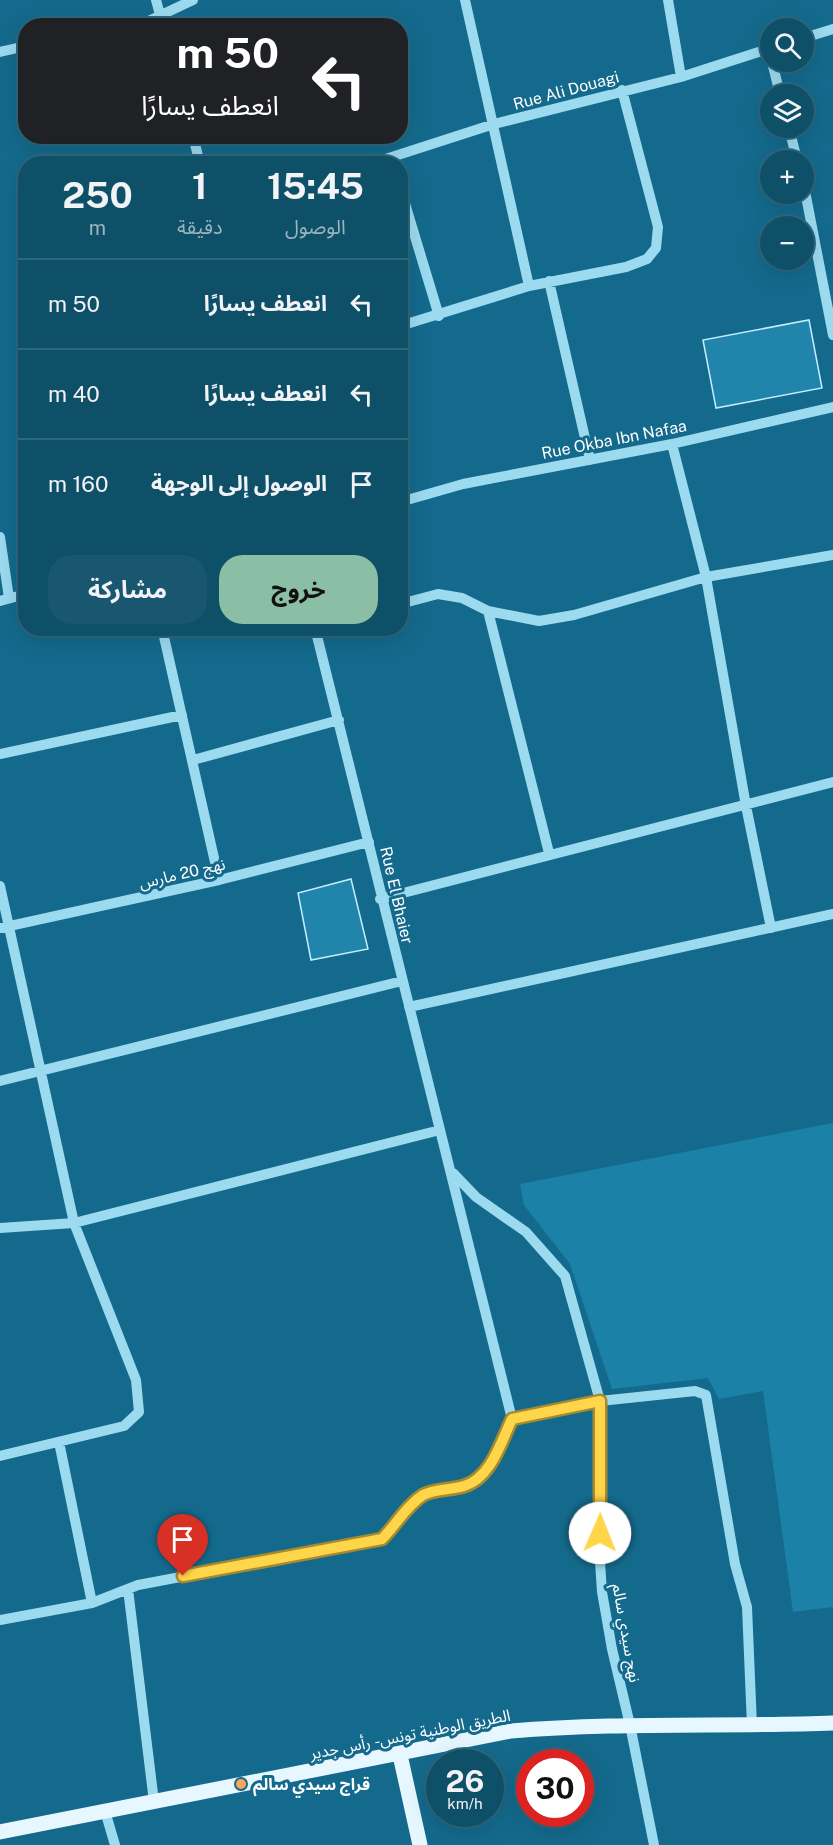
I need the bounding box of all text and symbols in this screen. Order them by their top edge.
map controls [760,18,814,270]
button: search [760,18,814,72]
text: 50 m [176,28,279,77]
icon: left [300,42,378,120]
street label: Rue Ali Douagi [511,67,621,114]
button: layers [760,84,814,138]
text: انعطف يسارًا [141,89,279,121]
button: + [760,150,814,204]
text: 1 [192,165,208,207]
text: 15:45 [267,165,364,207]
text: 250 [62,174,133,216]
text: دقيقة [177,215,223,239]
text: الوصول [285,215,346,239]
text: m [89,216,106,240]
button: − [760,216,814,270]
icon: left [345,288,378,321]
text: انعطف يسارًا [204,290,327,316]
text: 50 m [48,291,100,317]
icon: left [345,378,378,411]
text: انعطف يسارًا [204,380,327,406]
text: 40 m [48,381,100,407]
street label: Rue Okba Ibn Nafaa [540,416,688,463]
icon: arrive [345,468,378,501]
text: الوصول إلى الوجهة [151,470,327,496]
text: 160 m [48,471,108,497]
button: مشاركة [48,555,207,624]
button: خروج [219,555,378,624]
street label: Rue El Bhaier [376,845,417,946]
street label: نهج 20 مارس [137,854,228,896]
position arrow [568,1501,632,1565]
pin [157,1514,208,1576]
icon: arrive [166,1523,199,1556]
street label: نهج سيدي سالم [606,1582,645,1685]
street label: الطريق الوطنية تونس - رأس جدير [307,1706,512,1764]
speed limit sign: 30 [516,1749,594,1827]
text: 26 [446,1763,484,1799]
place label: قراج سيدي سالم [253,1775,370,1798]
marker: قراج سيدي سالم [234,1777,248,1791]
text: km/h [447,1795,483,1812]

